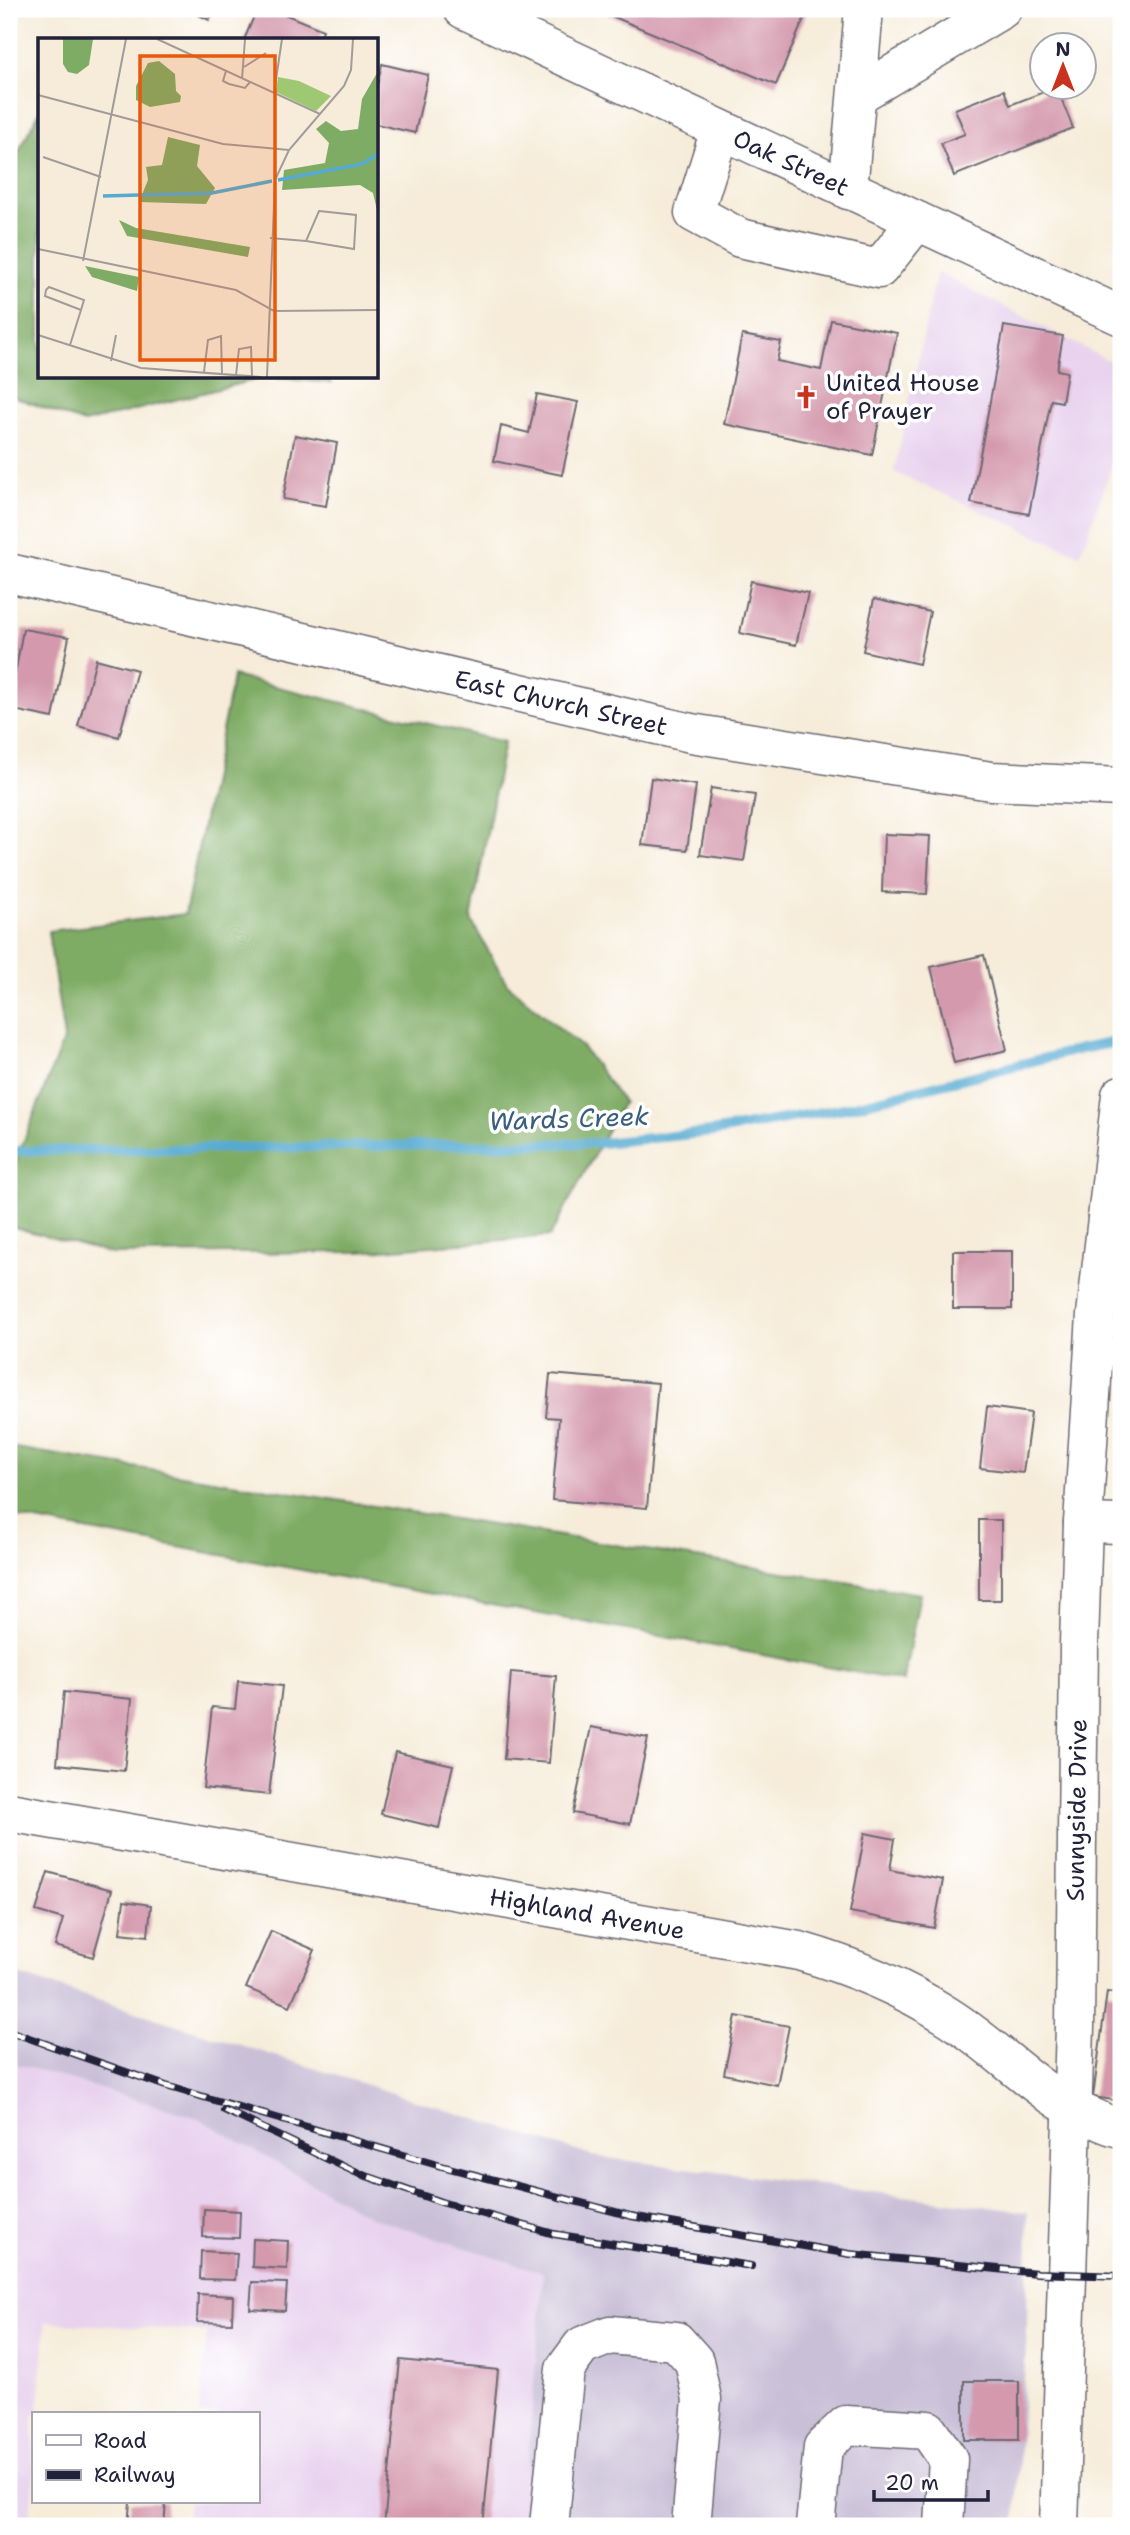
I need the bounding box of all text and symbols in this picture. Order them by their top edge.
north arrow [1028,32,1098,102]
text: N [1055,37,1071,62]
inset map [38,38,378,378]
street label: Oak Street [728,122,854,204]
place label: United House of Prayer [826,367,980,427]
church icon: United House of Prayer [792,383,820,411]
street label: East Church Street [451,663,671,743]
water label: Wards Creek [488,1098,650,1138]
street label: Sunnyside Drive [1059,1718,1095,1902]
street label: Highland Avenue [487,1881,687,1947]
legend [32,2412,259,2504]
text: Road [94,2427,147,2455]
scale bar [874,2458,988,2502]
text: Railway [94,2461,176,2489]
text: 20 m [885,2469,939,2497]

